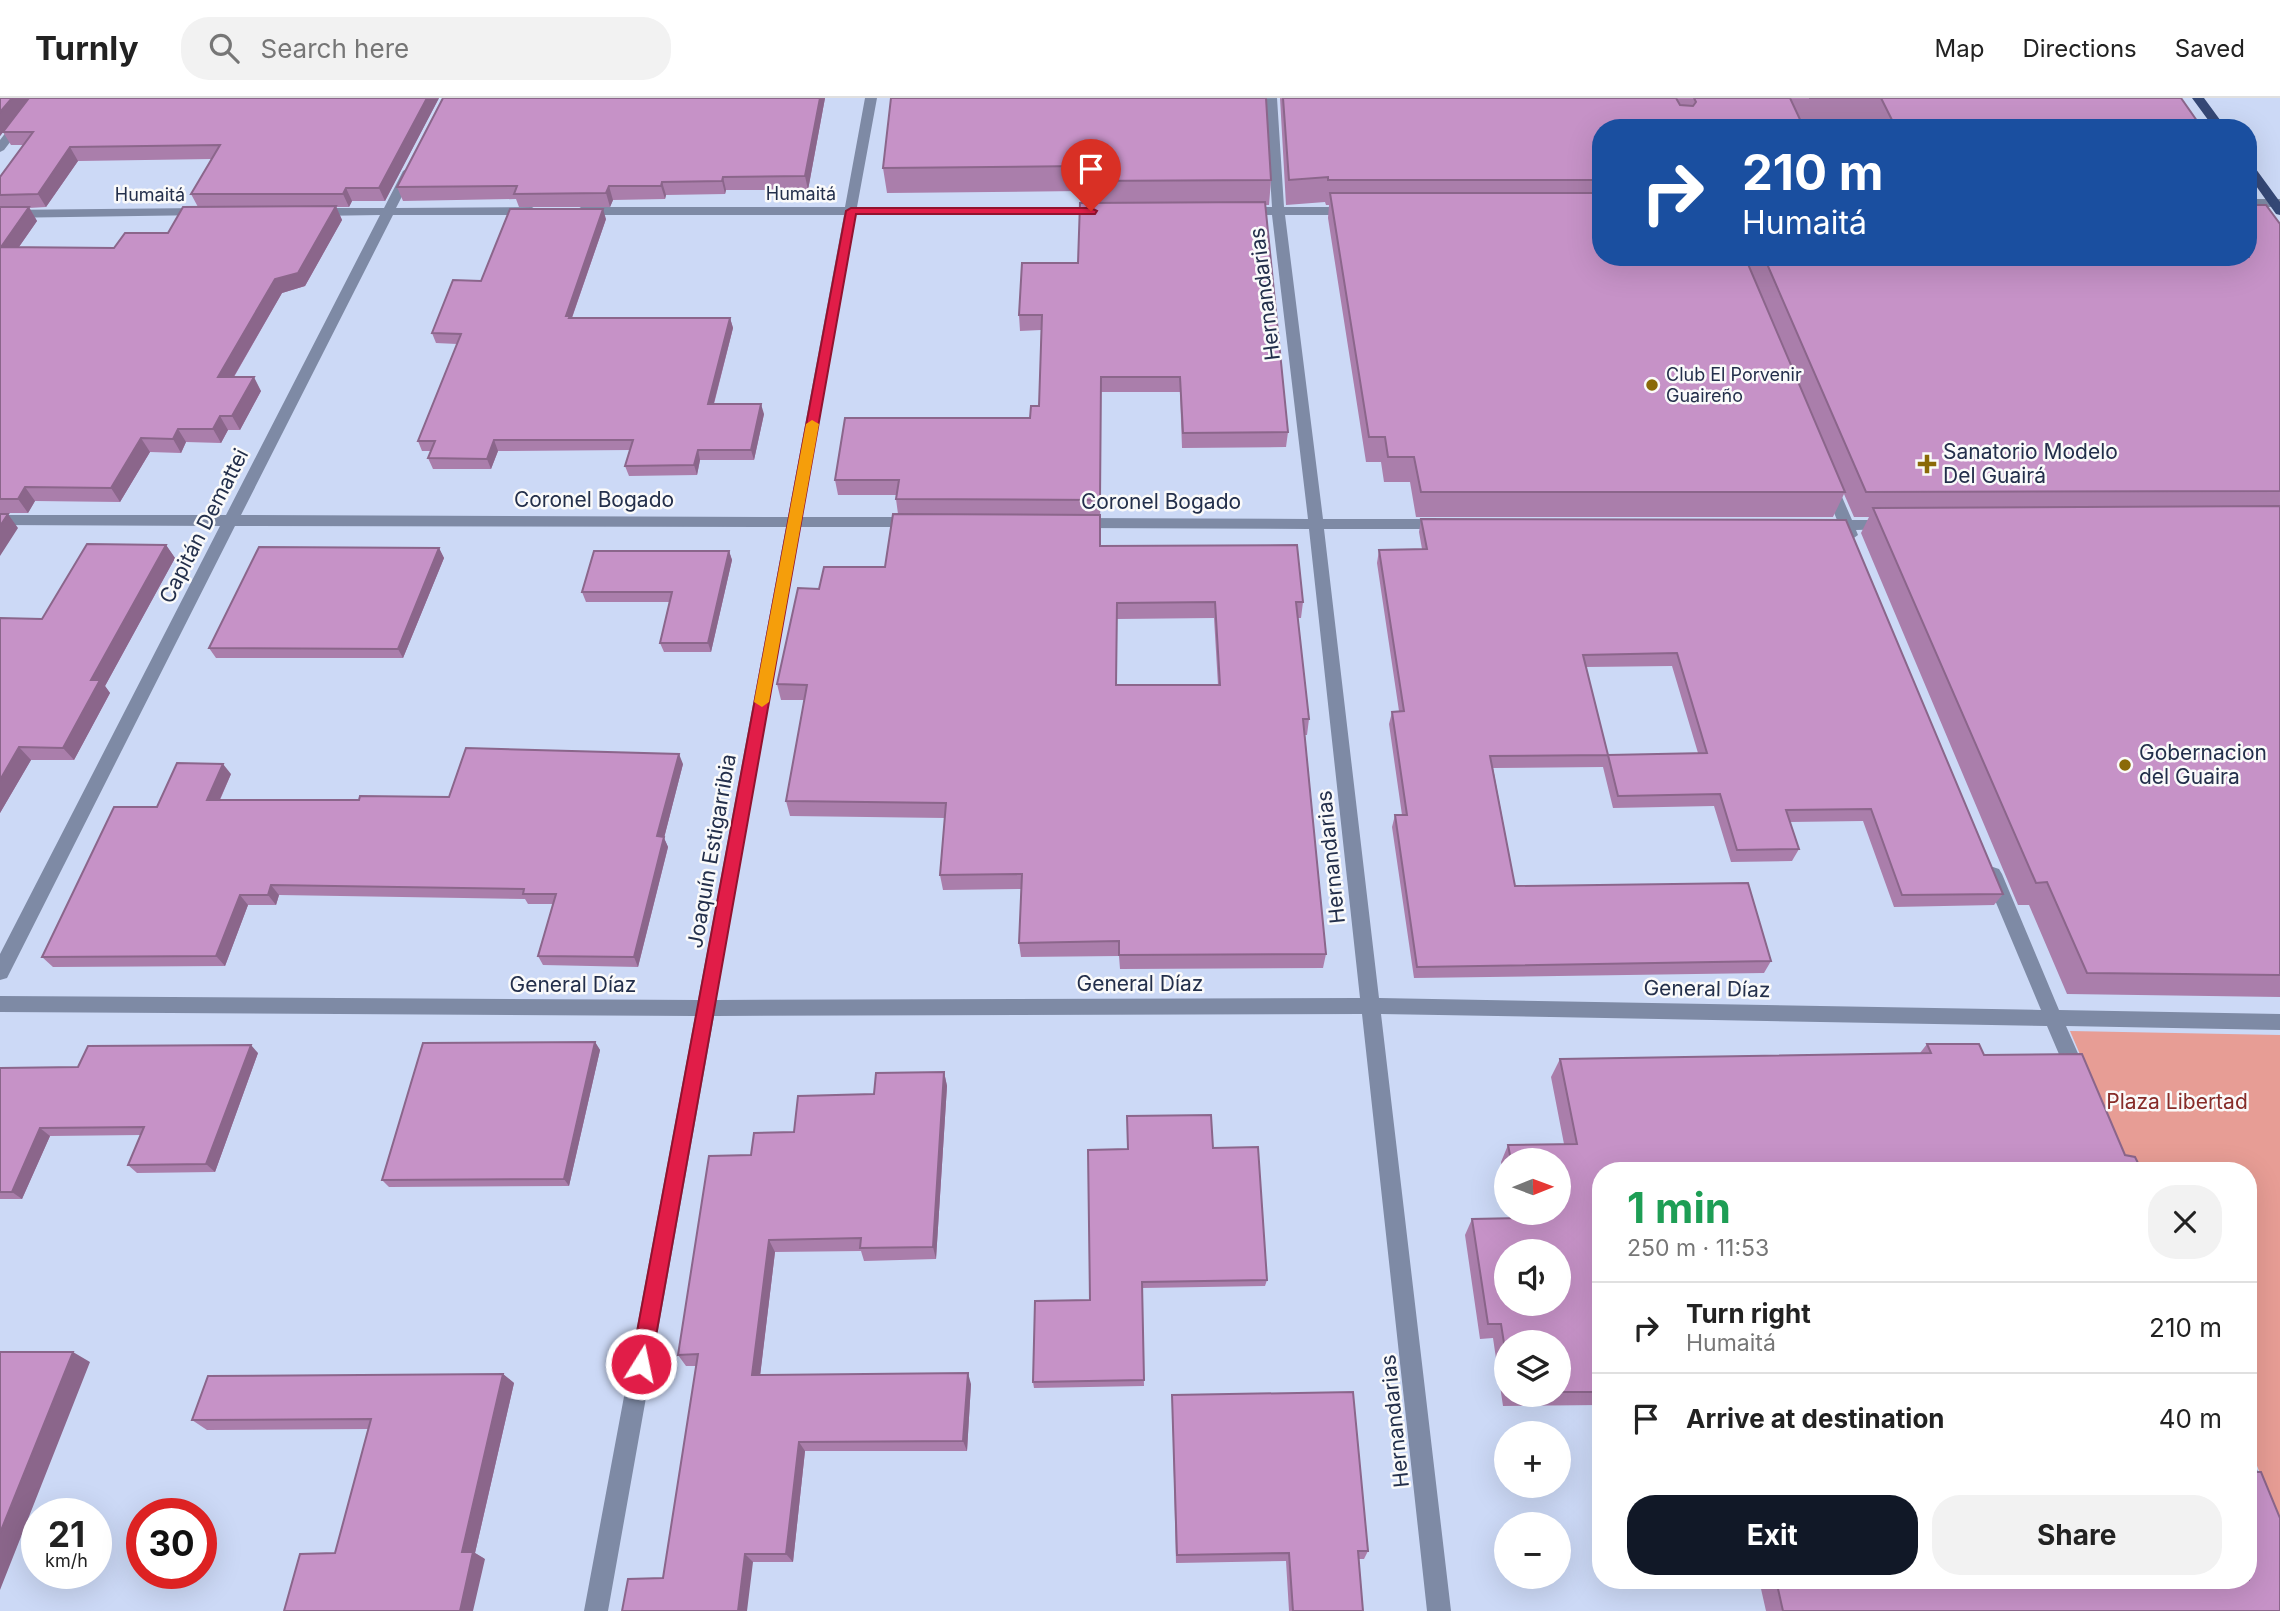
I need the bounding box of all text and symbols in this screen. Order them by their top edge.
search box [181,17,671,80]
text: Turnly [35,28,139,68]
icon: search [205,29,243,67]
text: Search here [261,33,409,64]
text: Map [1935,34,1984,63]
text: Directions [2022,34,2137,63]
text: Saved [2175,34,2245,63]
pin [1061,139,1121,211]
text: 210 m [1742,143,1883,202]
icon: right [1627,147,1718,238]
icon: arrive [1072,150,1110,188]
street label: Humaitá [766,183,836,204]
street label: Humaitá [115,184,185,205]
text: Humaitá [1742,203,1867,242]
street label: Hernandarias [1244,226,1285,362]
place label: Club El Porvenir Guaireño [1666,364,1802,406]
marker: Club El Porvenir Guaireño [1644,377,1660,393]
place label: Sanatorio Modelo Del Guairá [1943,439,2118,488]
street label: Capitán Demattei [154,444,253,607]
marker: Sanatorio Modelo Del Guairá [1917,454,1937,474]
street label: Coronel Bogado [514,487,674,512]
street label: Coronel Bogado [1081,489,1241,514]
place label: Gobernacion del Guaira [2139,740,2267,789]
street label: Joaquín Estigarribia [682,752,741,950]
marker: Gobernacion del Guaira [2117,757,2133,773]
street label: Hernandarias [1311,789,1350,925]
street label: General Díaz [1077,971,1203,996]
street label: General Díaz [510,972,636,997]
street label: General Díaz [1643,975,1771,1002]
park label: Plaza Libertad [2106,1089,2248,1114]
north arrow [1494,1148,1572,1225]
map controls [1494,1148,1571,1589]
text: 1 min [1627,1182,1731,1233]
button: close [2148,1185,2222,1259]
text: 250 m · 11:53 [1627,1234,1769,1262]
button: sound [1494,1239,1571,1316]
text: Turn right [1686,1298,1811,1329]
icon: right [1627,1309,1665,1347]
text: 210 m [2149,1312,2222,1343]
position arrow [604,1327,678,1401]
text: Humaitá [1686,1329,1776,1357]
button: layers [1494,1330,1571,1407]
street label: Hernandarias [1375,1353,1414,1489]
icon: arrive [1627,1400,1665,1438]
text: Arrive at destination [1686,1403,1945,1434]
text: 40 m [2159,1403,2222,1434]
button: + [1494,1421,1571,1498]
button: Exit [1627,1495,1918,1575]
button: Share [1932,1495,2222,1575]
speed limit sign: 30 [126,1498,217,1589]
button: − [1494,1512,1571,1589]
text: 21 [48,1513,85,1555]
text: km/h [45,1550,88,1571]

